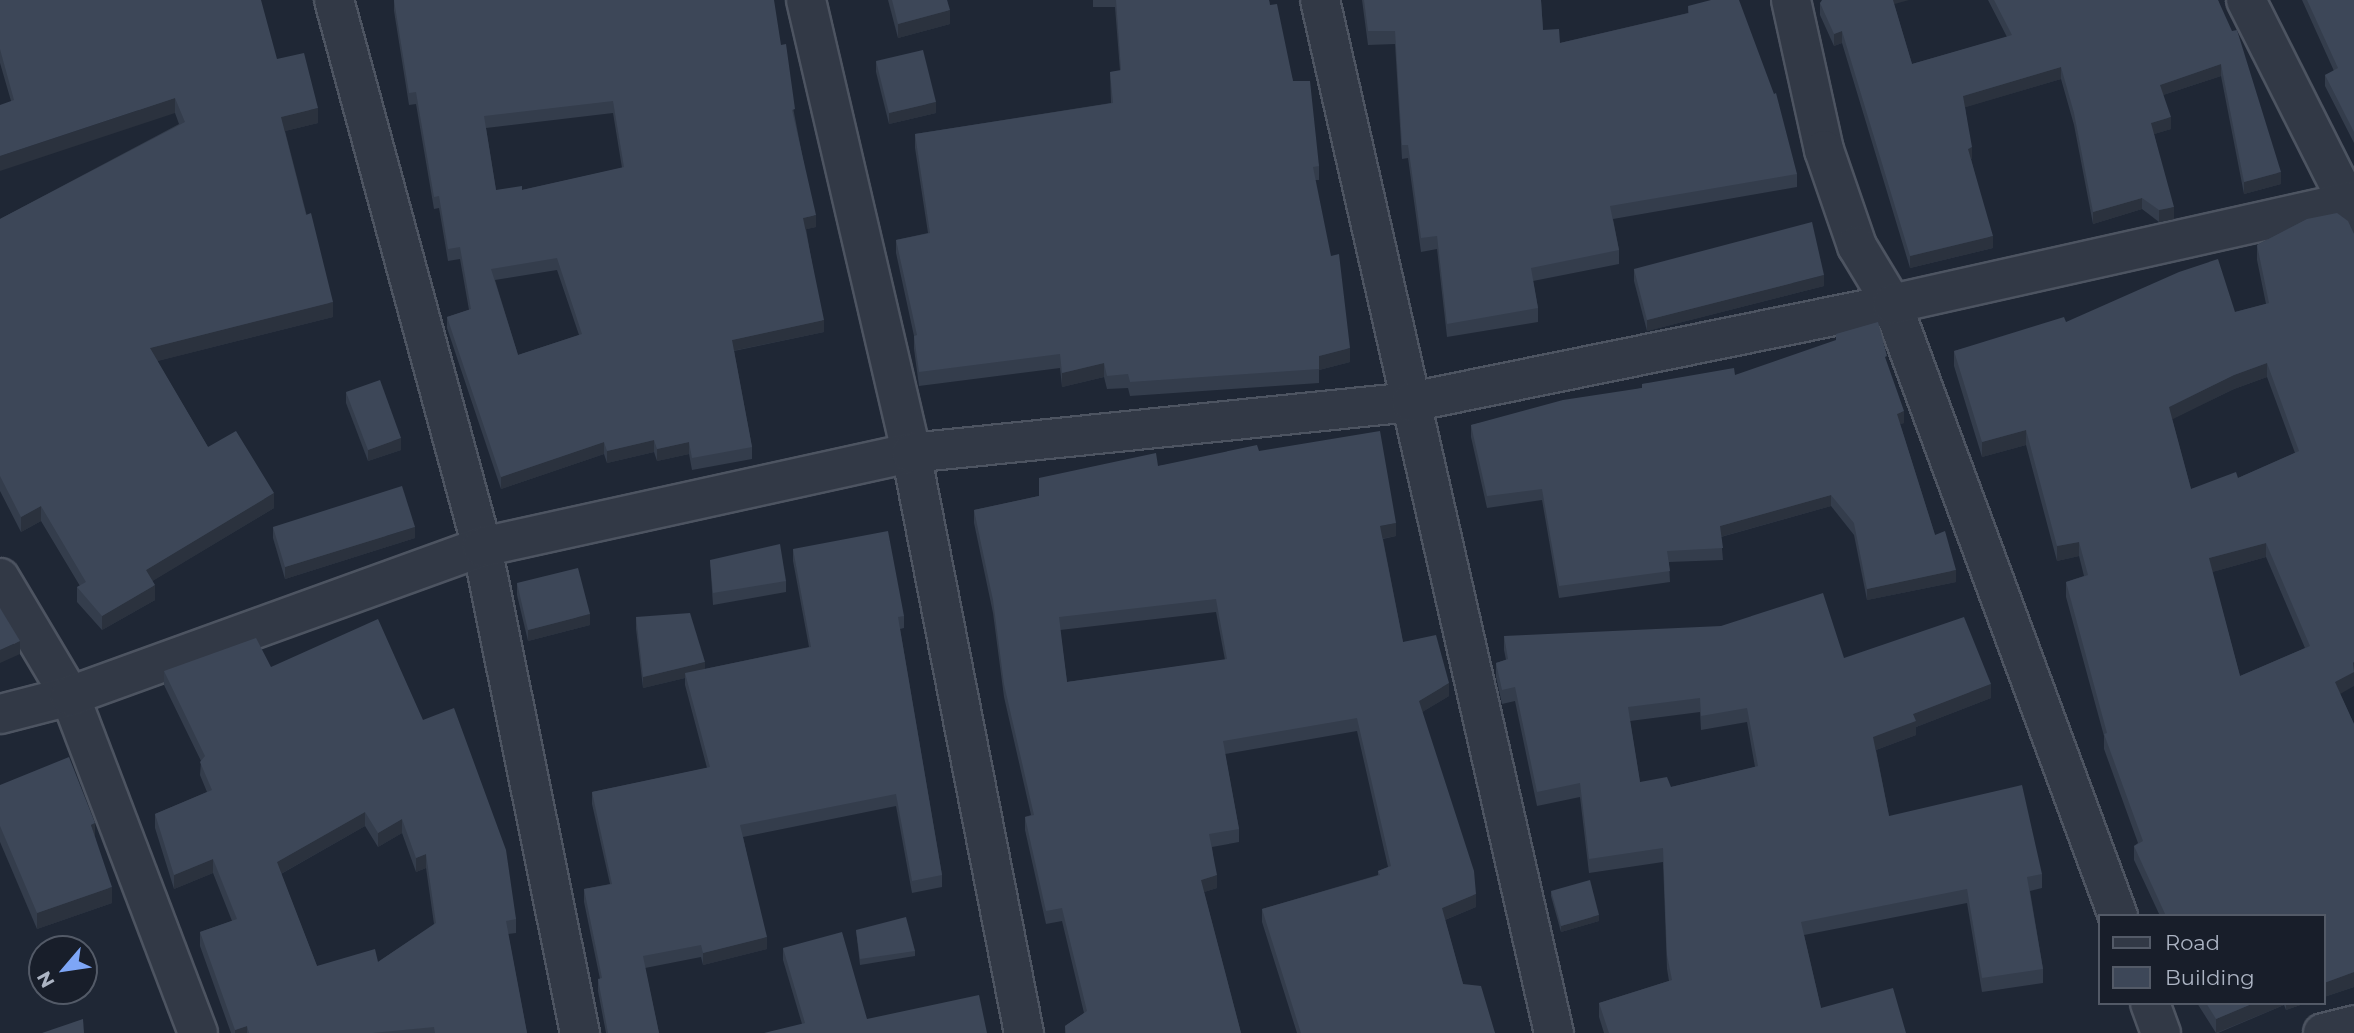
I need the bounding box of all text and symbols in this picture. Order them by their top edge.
legend [2098,914,2326,1005]
text: Road [2165,930,2220,955]
north arrow [28,935,98,1005]
text: Building [2165,965,2255,990]
text: N [32,967,60,992]

